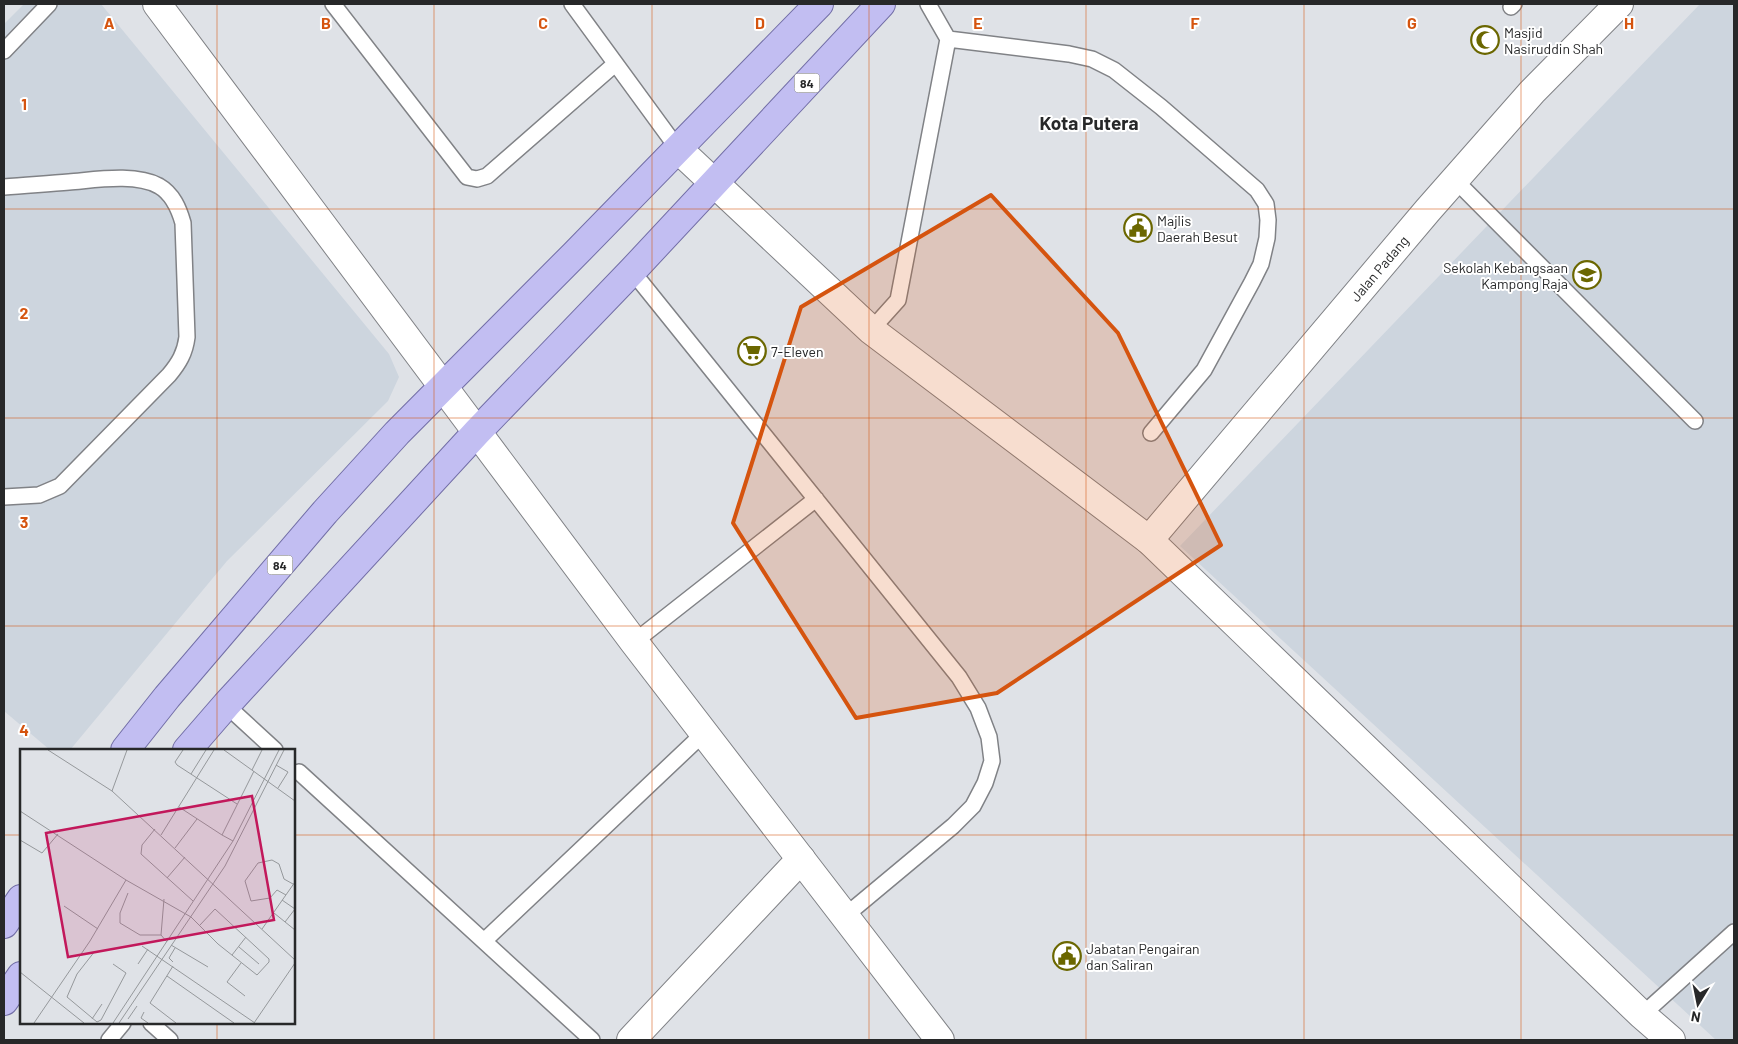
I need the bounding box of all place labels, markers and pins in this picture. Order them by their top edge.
place label: Masjid Nasiruddin Shah [1504,24,1603,57]
mosque icon: Masjid Nasiruddin Shah [1470,25,1500,55]
place label: Majlis Daerah Besut [1157,212,1238,245]
public building icon: Majlis Daerah Besut [1123,213,1153,243]
place label: Sekolah Kebangsaan Kampong Raja [1443,259,1568,292]
school or university icon: Sekolah Kebangsaan Kampong Raja [1572,260,1602,290]
supermarket icon: 7-Eleven [737,336,767,366]
place label: 7-Eleven [771,343,824,360]
place label: Jabatan Pengairan dan Saliran [1086,940,1200,973]
public building icon: Jabatan Pengairan dan Saliran [1052,941,1082,971]

